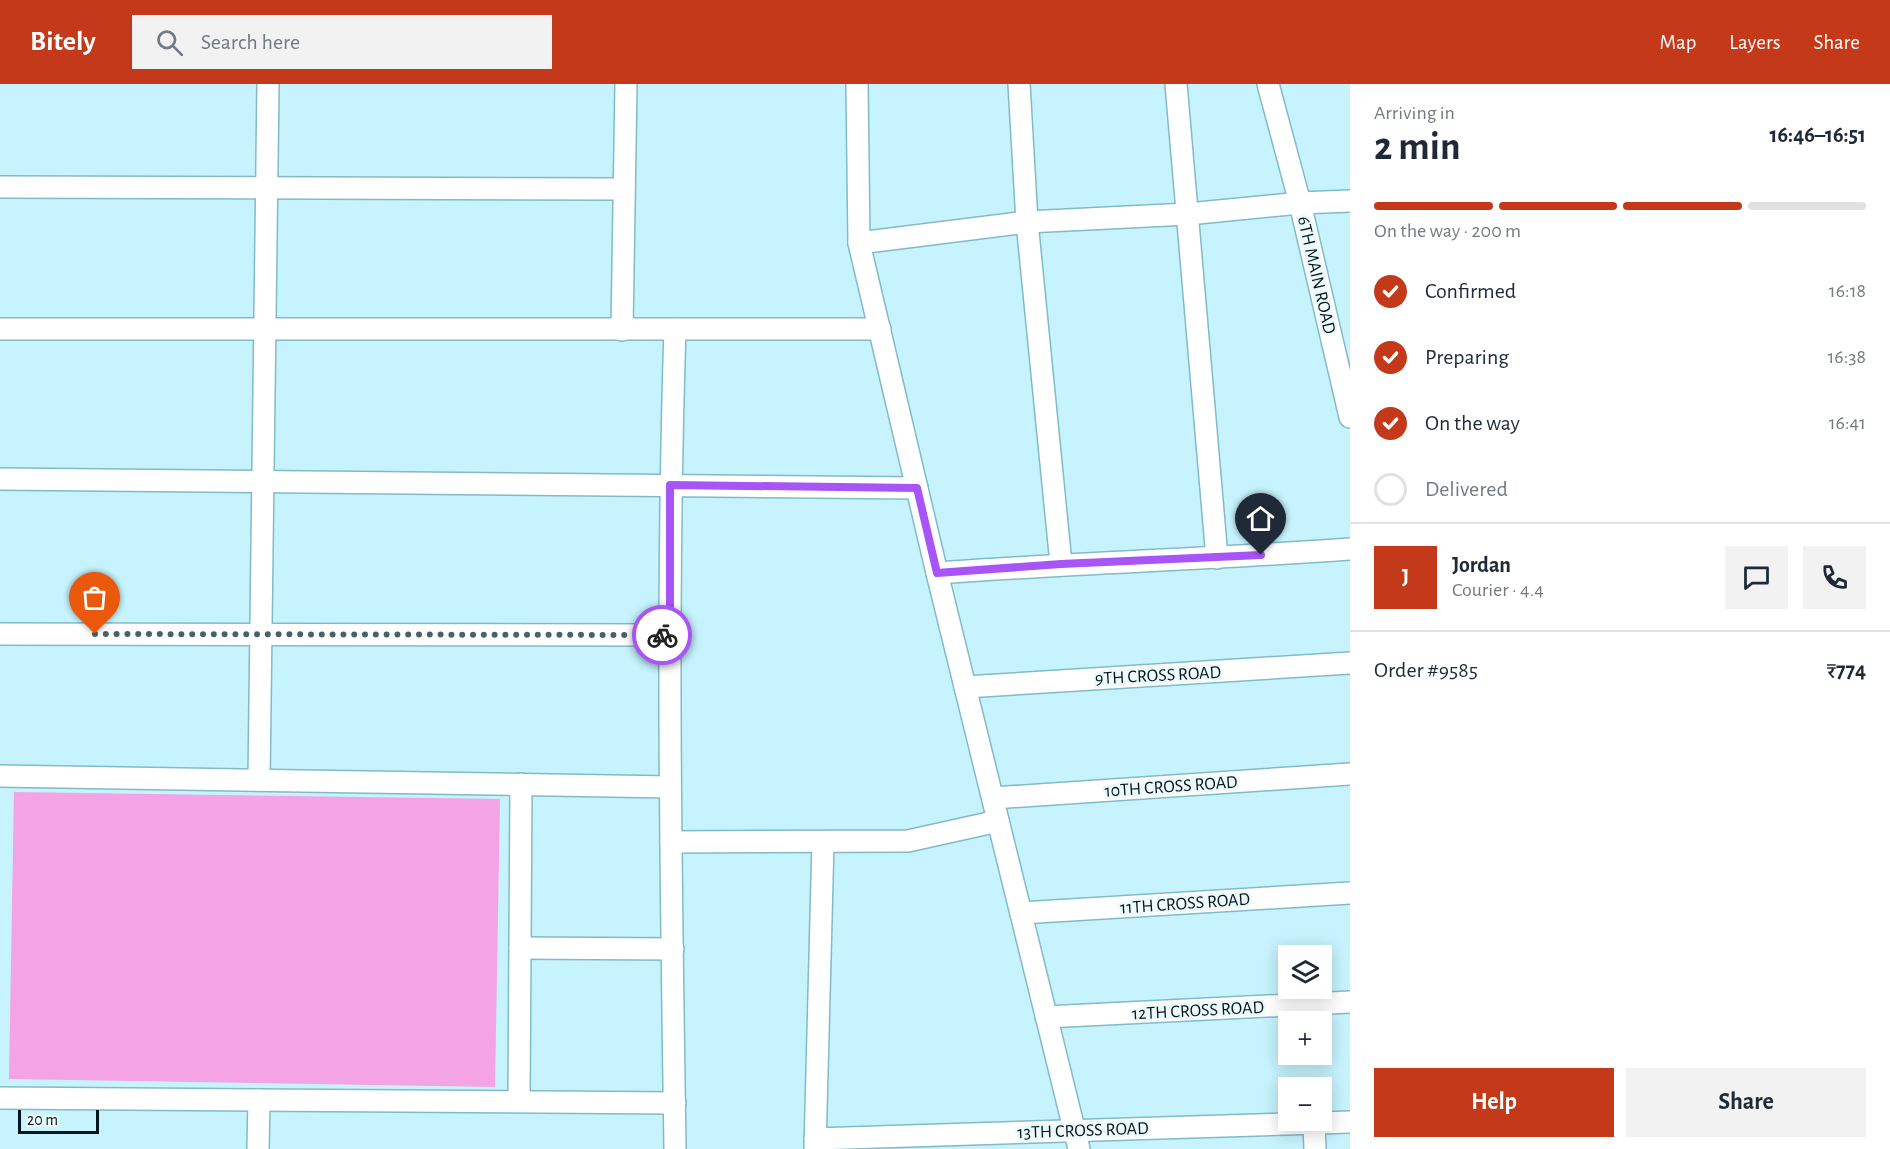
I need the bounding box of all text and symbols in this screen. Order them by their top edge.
search box [132,15,552,69]
icon: search [153,26,186,59]
text: Bitely [30,28,96,56]
text: Search here [201,31,300,53]
text: Map [1660,32,1696,53]
text: Layers [1729,32,1780,53]
text: Share [1813,32,1860,53]
text: Arriving in [1374,103,1455,123]
text: 16:46–16:51 [1770,124,1866,146]
text: 2 min [1374,128,1461,167]
street label: 6TH MAIN ROAD [1294,215,1338,336]
text: On the way · 200 m [1374,221,1521,241]
icon: check [1374,275,1407,308]
text: Confirmed [1425,280,1516,302]
text: 16:18 [1829,281,1866,301]
icon: check [1374,341,1407,374]
text: Preparing [1425,346,1509,368]
text: 16:38 [1827,347,1866,367]
icon: check [1374,407,1407,440]
text: On the way [1425,412,1520,434]
text: 16:41 [1829,413,1866,433]
text: Delivered [1425,478,1508,500]
pin [1235,493,1286,555]
icon: home [1244,502,1277,535]
button: chat [1725,546,1788,609]
button: phone [1803,546,1866,609]
text: Jordan [1452,554,1511,576]
text: J [1402,566,1409,588]
pin [69,572,120,634]
text: Courier · 4.4 [1452,580,1544,600]
icon: bag [78,581,111,614]
courier [632,605,692,665]
icon: bike [646,619,679,652]
text: Order #9585 [1374,659,1478,681]
text: ₹774 [1827,659,1866,681]
street label: 9TH CROSS ROAD [1095,664,1222,688]
street label: 10TH CROSS ROAD [1104,773,1238,801]
street label: 11TH CROSS ROAD [1120,890,1251,918]
map controls [1278,945,1332,1131]
button: layers [1278,945,1332,999]
street label: 12TH CROSS ROAD [1132,999,1264,1023]
button: + [1278,1011,1332,1065]
button: Help [1374,1068,1614,1137]
button: Share [1626,1068,1866,1137]
button: − [1278,1077,1332,1131]
scale bar [18,1107,99,1134]
text: 20 m [27,1112,58,1128]
street label: 13TH CROSS ROAD [1017,1120,1149,1142]

